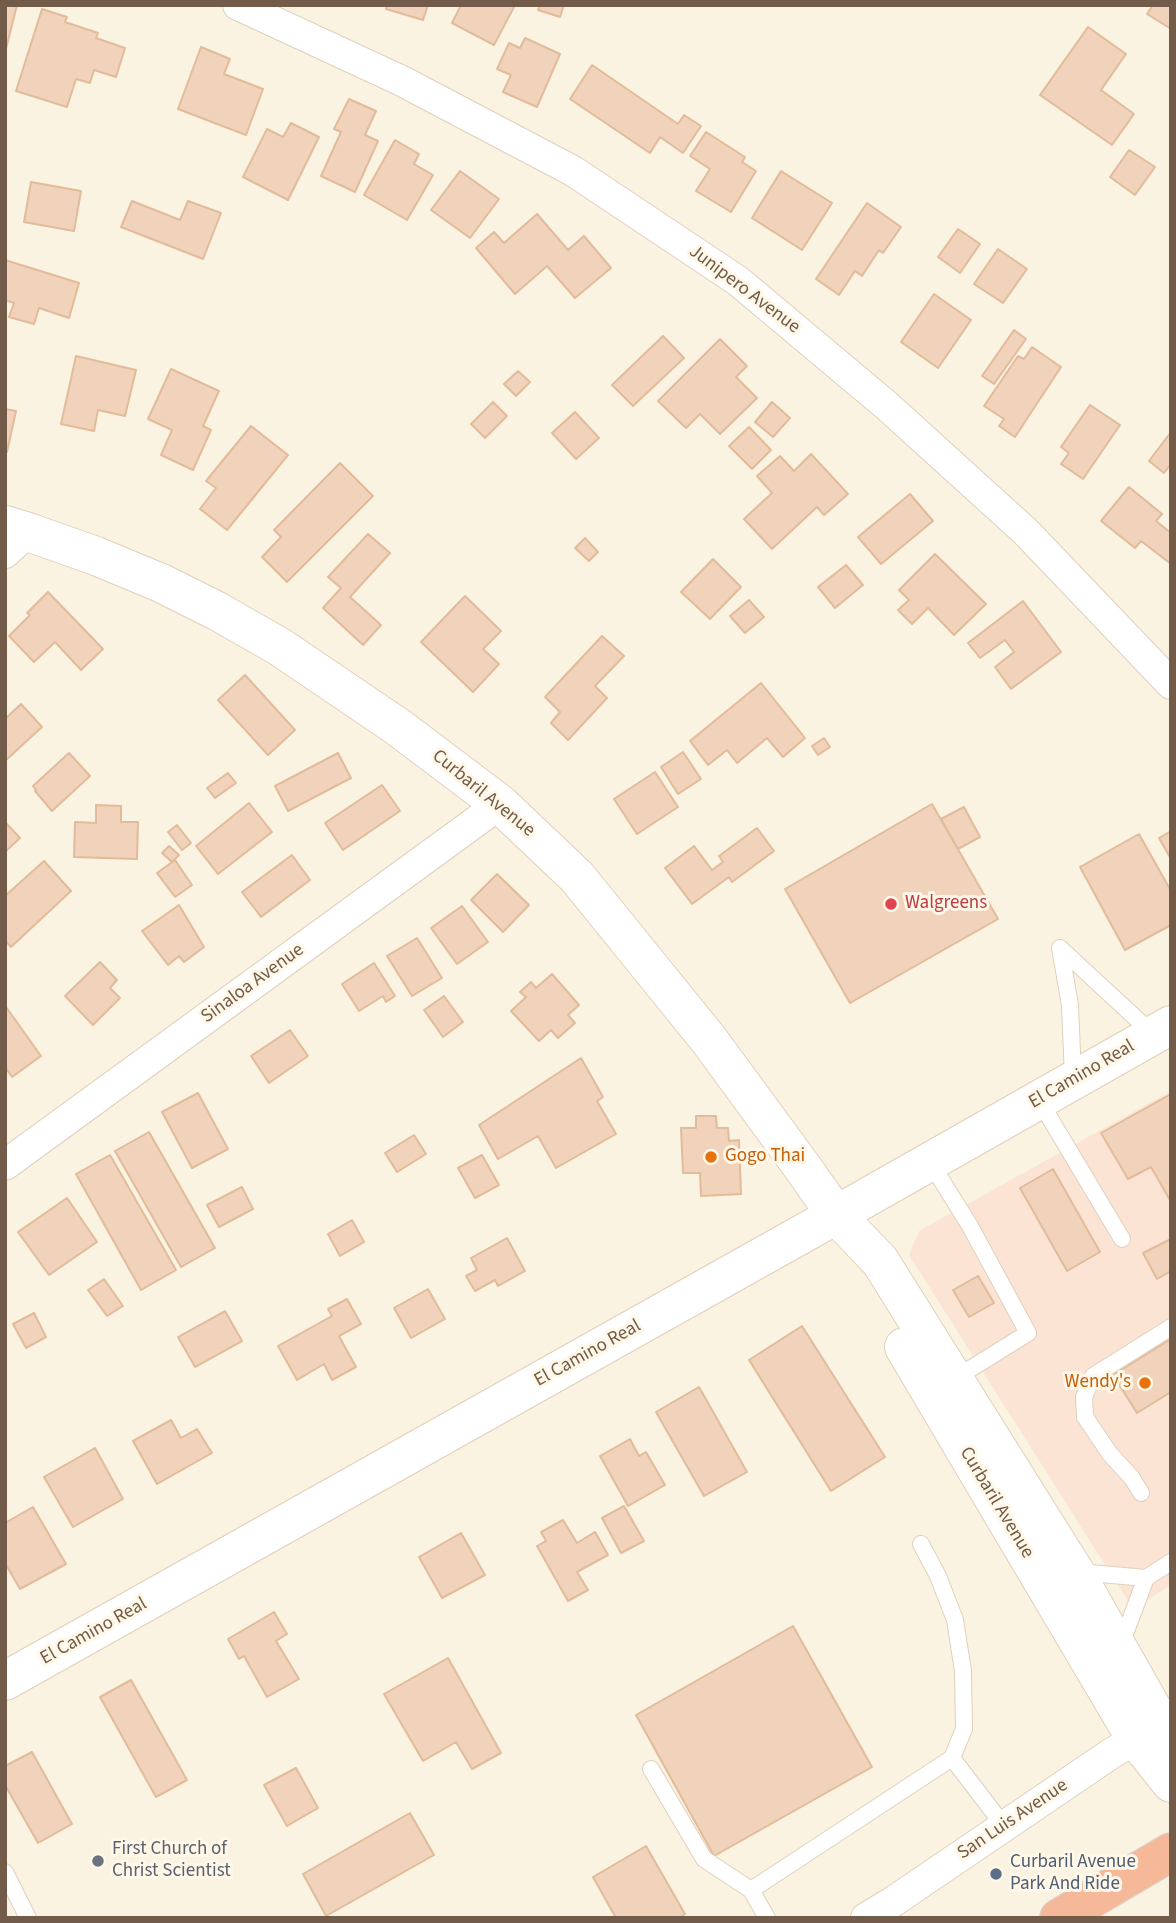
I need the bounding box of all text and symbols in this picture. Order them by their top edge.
street label: Junipero Avenue [684,241,804,339]
street label: Curbaril Avenue [427,746,539,842]
place label: Walgreens [905,893,987,915]
marker: Walgreens [883,896,899,912]
street label: Sinaloa Avenue [197,939,309,1029]
street label: El Camino Real [1025,1036,1139,1114]
place label: Gogo Thai [725,1146,805,1168]
marker: Gogo Thai [703,1149,719,1165]
street label: El Camino Real [531,1315,645,1393]
place label: Wendy's [1065,1372,1131,1394]
marker: Wendy's [1137,1375,1153,1391]
street label: Curbaril Avenue [954,1443,1038,1563]
street label: El Camino Real [37,1593,151,1671]
street label: San Luis Avenue [953,1775,1073,1865]
place label: First Church of Christ Scientist [112,1839,231,1883]
place label: Curbaril Avenue Park And Ride [1010,1852,1136,1896]
marker: First Church of Christ Scientist [90,1853,106,1869]
marker: Curbaril Avenue Park And Ride [988,1866,1004,1882]

